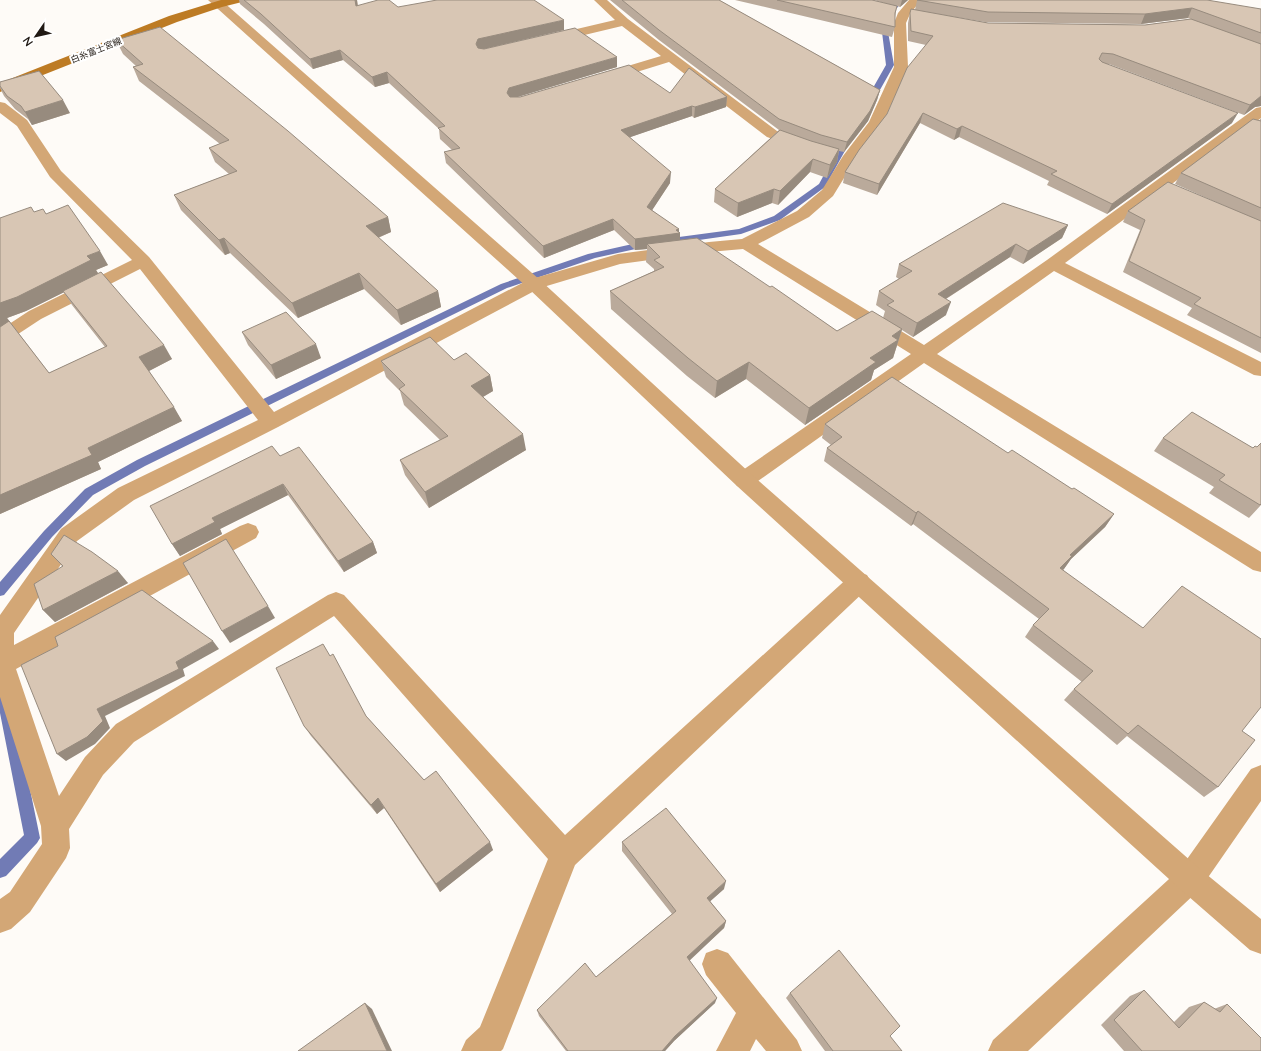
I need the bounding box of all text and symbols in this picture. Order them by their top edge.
north arrow [16,16,56,56]
street label: 白糸富士宮線 [69,34,124,65]
text: N [20,35,35,49]

